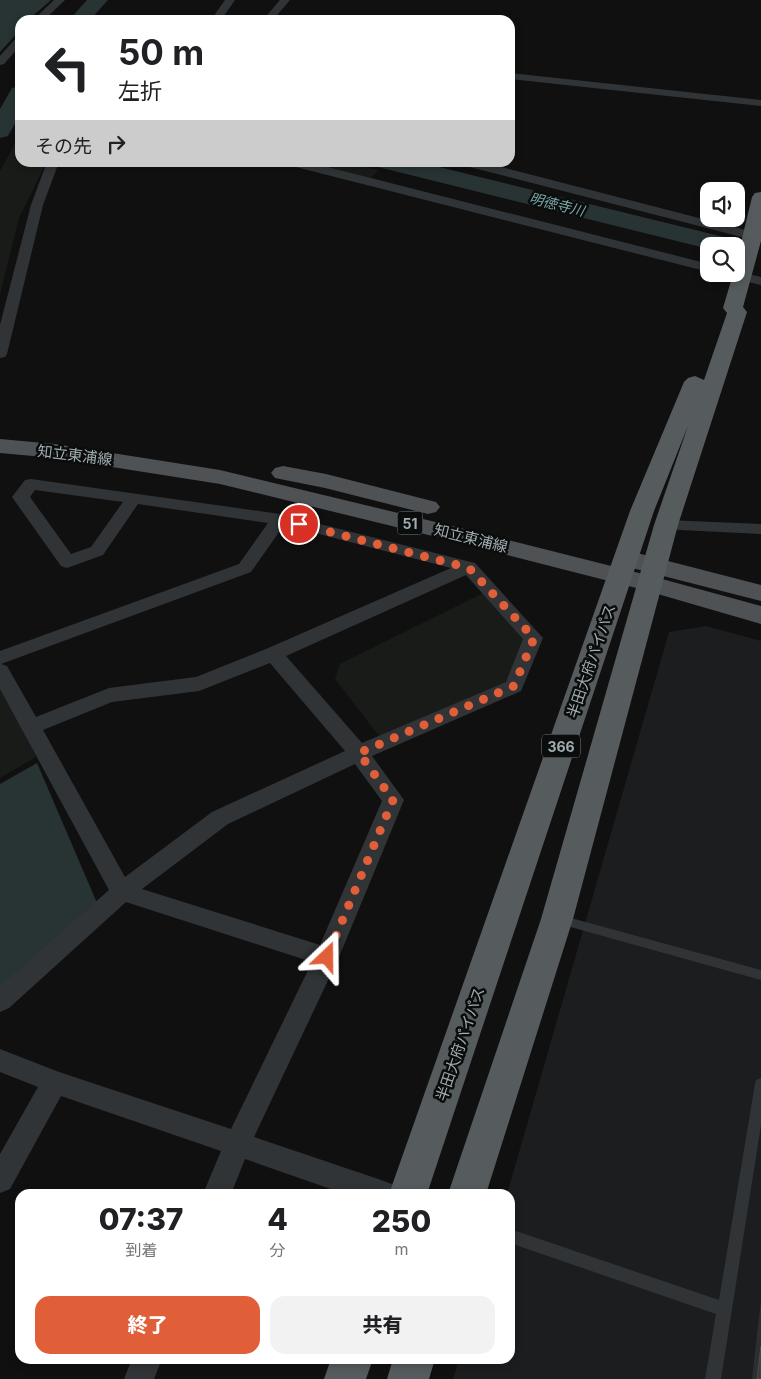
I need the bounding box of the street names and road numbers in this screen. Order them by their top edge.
street label: 知立東浦線 [37,441,113,469]
road number: 51 [398,512,422,534]
street label: 知立東浦線 [432,520,510,556]
street label: 半田大府パイパス [563,601,619,721]
road number: 366 [542,734,580,758]
street label: 半田大府パイパス [432,984,488,1104]

